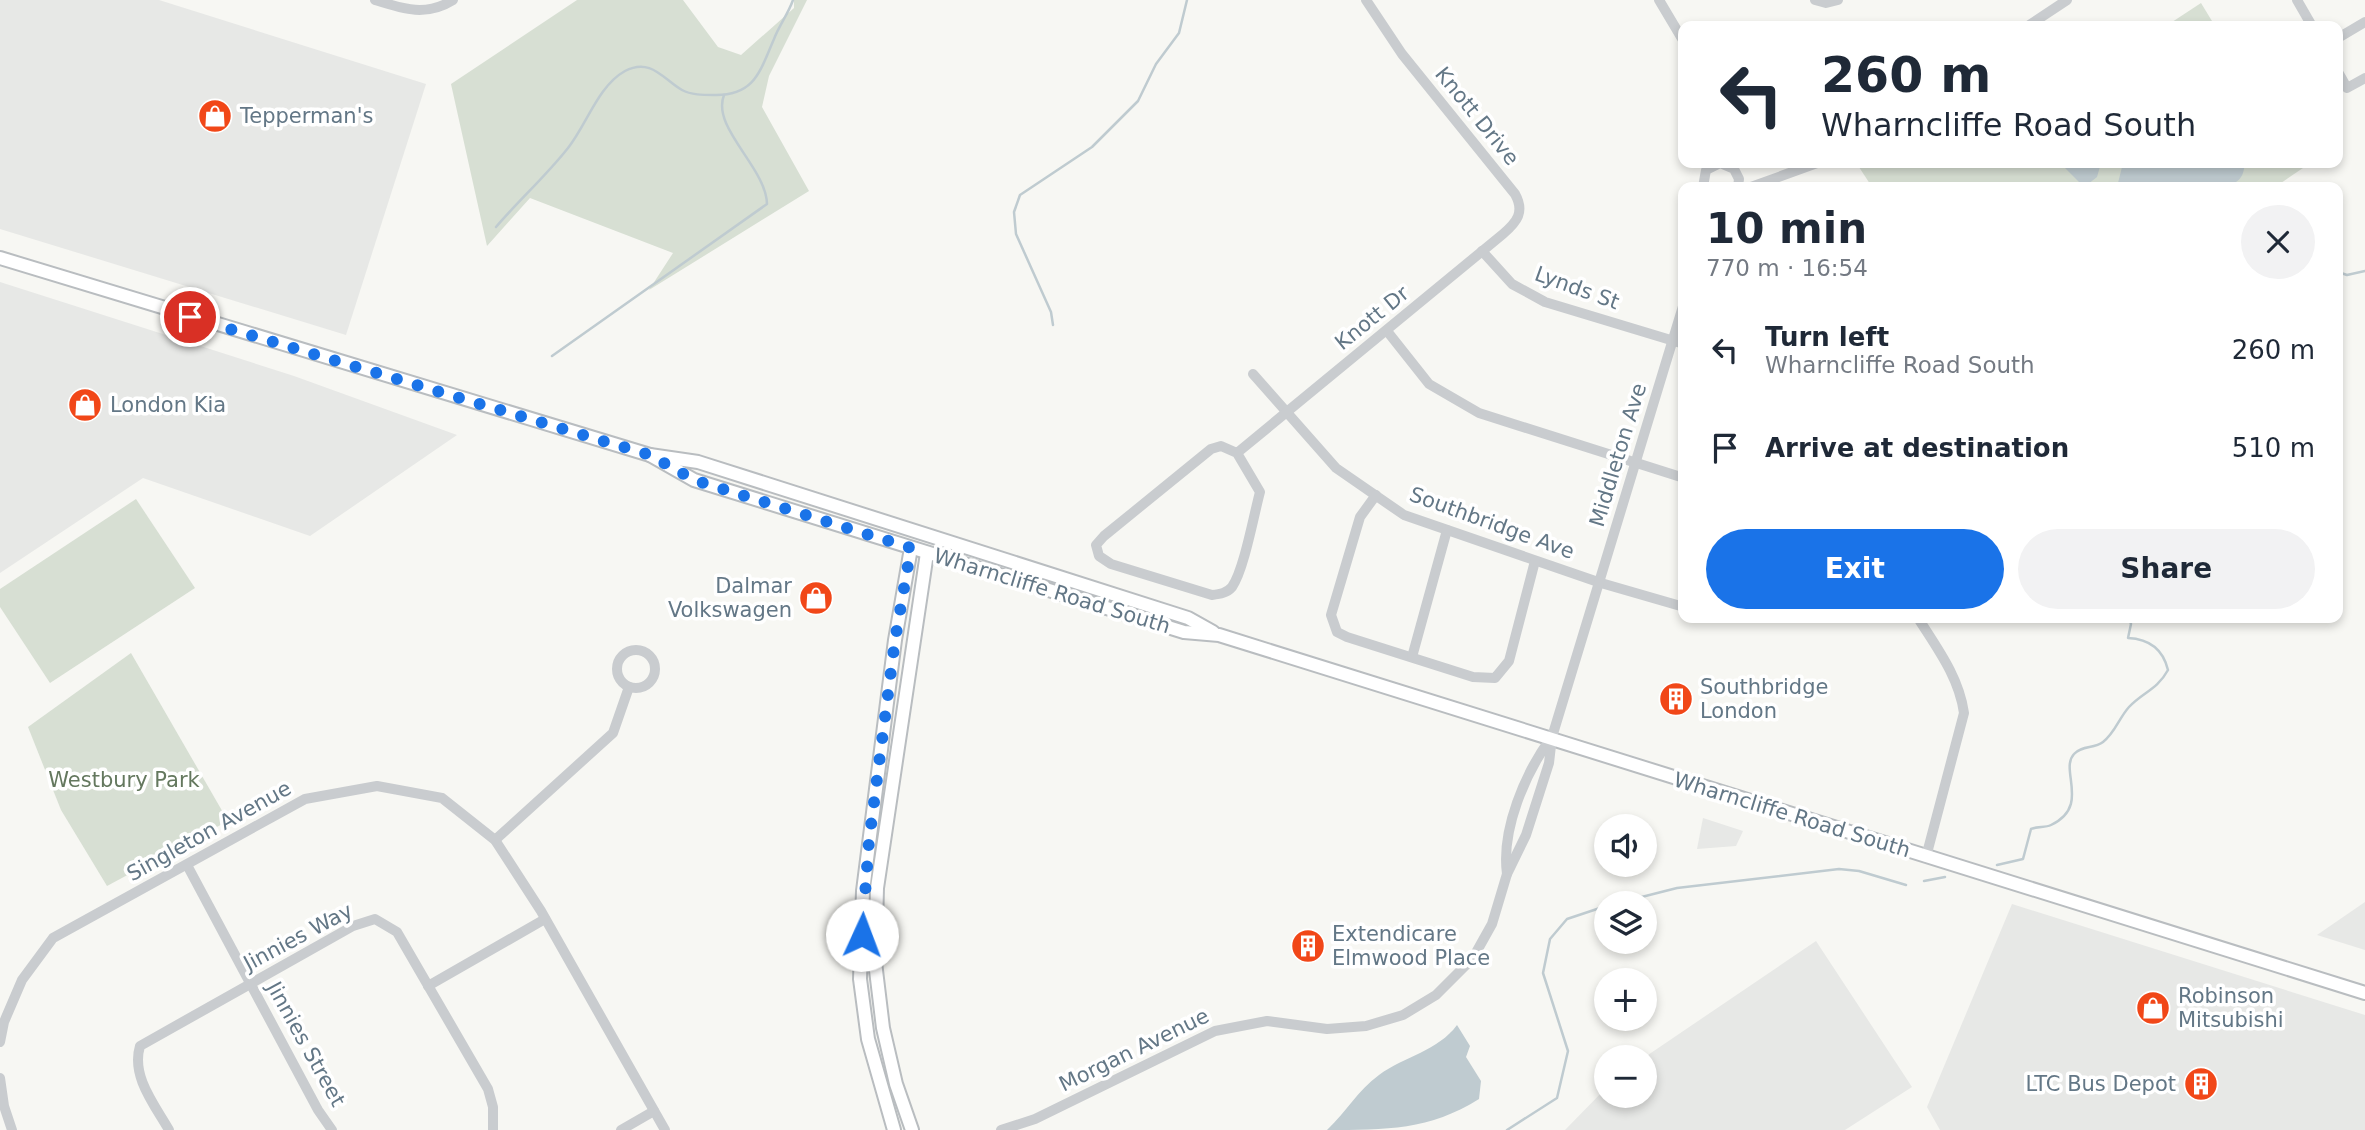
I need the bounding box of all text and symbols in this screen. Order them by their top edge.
text: 260 m [1821,47,1991,104]
icon: left [1706,49,1797,140]
street label: Knott Drive [1430,62,1524,170]
shop icon: Tepperman's [196,97,234,135]
place label: Tepperman's [239,104,373,128]
text: Wharncliffe Road South [1821,106,2196,144]
text: 10 min [1706,204,1867,253]
button: close [2241,205,2315,279]
text: 770 m · 16:54 [1706,255,1868,281]
street label: Lynds St [1532,262,1622,314]
street label: Knott Dr [1330,281,1414,355]
pin [160,287,220,347]
icon: arrive [171,298,209,336]
text: Turn left [1765,322,1889,352]
icon: left [1706,331,1744,369]
text: 260 m [2232,335,2315,365]
text: Wharncliffe Road South [1765,352,2035,378]
street label: Middleton Ave [1585,380,1651,530]
shop icon: London Kia [66,386,104,424]
place label: London Kia [110,393,226,417]
icon: arrive [1706,429,1744,467]
text: Arrive at destination [1765,433,2069,463]
text: 510 m [2232,433,2315,463]
street label: Southbridge Ave [1406,482,1578,564]
button: Exit [1706,529,2004,609]
button: Share [2018,529,2315,609]
street label: Wharncliffe Road South [931,544,1173,638]
place label: Dalmar Volkswagen [668,574,792,622]
shop icon: Dalmar Volkswagen [797,579,835,617]
place label: Southbridge London [1700,675,1828,723]
building icon: Southbridge London [1657,680,1695,718]
park label: Westbury Park [48,768,201,792]
street label: Wharncliffe Road South [1671,768,1913,862]
street label: Singleton Avenue [123,776,295,886]
map controls [1594,814,1657,1108]
button: sound [1594,814,1657,877]
button: layers [1594,891,1657,954]
street label: Jinnies Way [238,898,357,977]
position arrow [825,898,899,972]
place label: Extendicare Elmwood Place [1332,922,1490,970]
building icon: Extendicare Elmwood Place [1289,927,1327,965]
button: + [1594,968,1657,1031]
street label: Jinnies Street [261,976,350,1111]
place label: Robinson Mitsubishi [2178,984,2284,1032]
shop icon: Robinson Mitsubishi [2134,989,2172,1027]
street label: Morgan Avenue [1055,1003,1213,1097]
button: − [1594,1045,1657,1108]
building icon: LTC Bus Depot [2182,1065,2220,1103]
place label: LTC Bus Depot [2025,1072,2176,1096]

